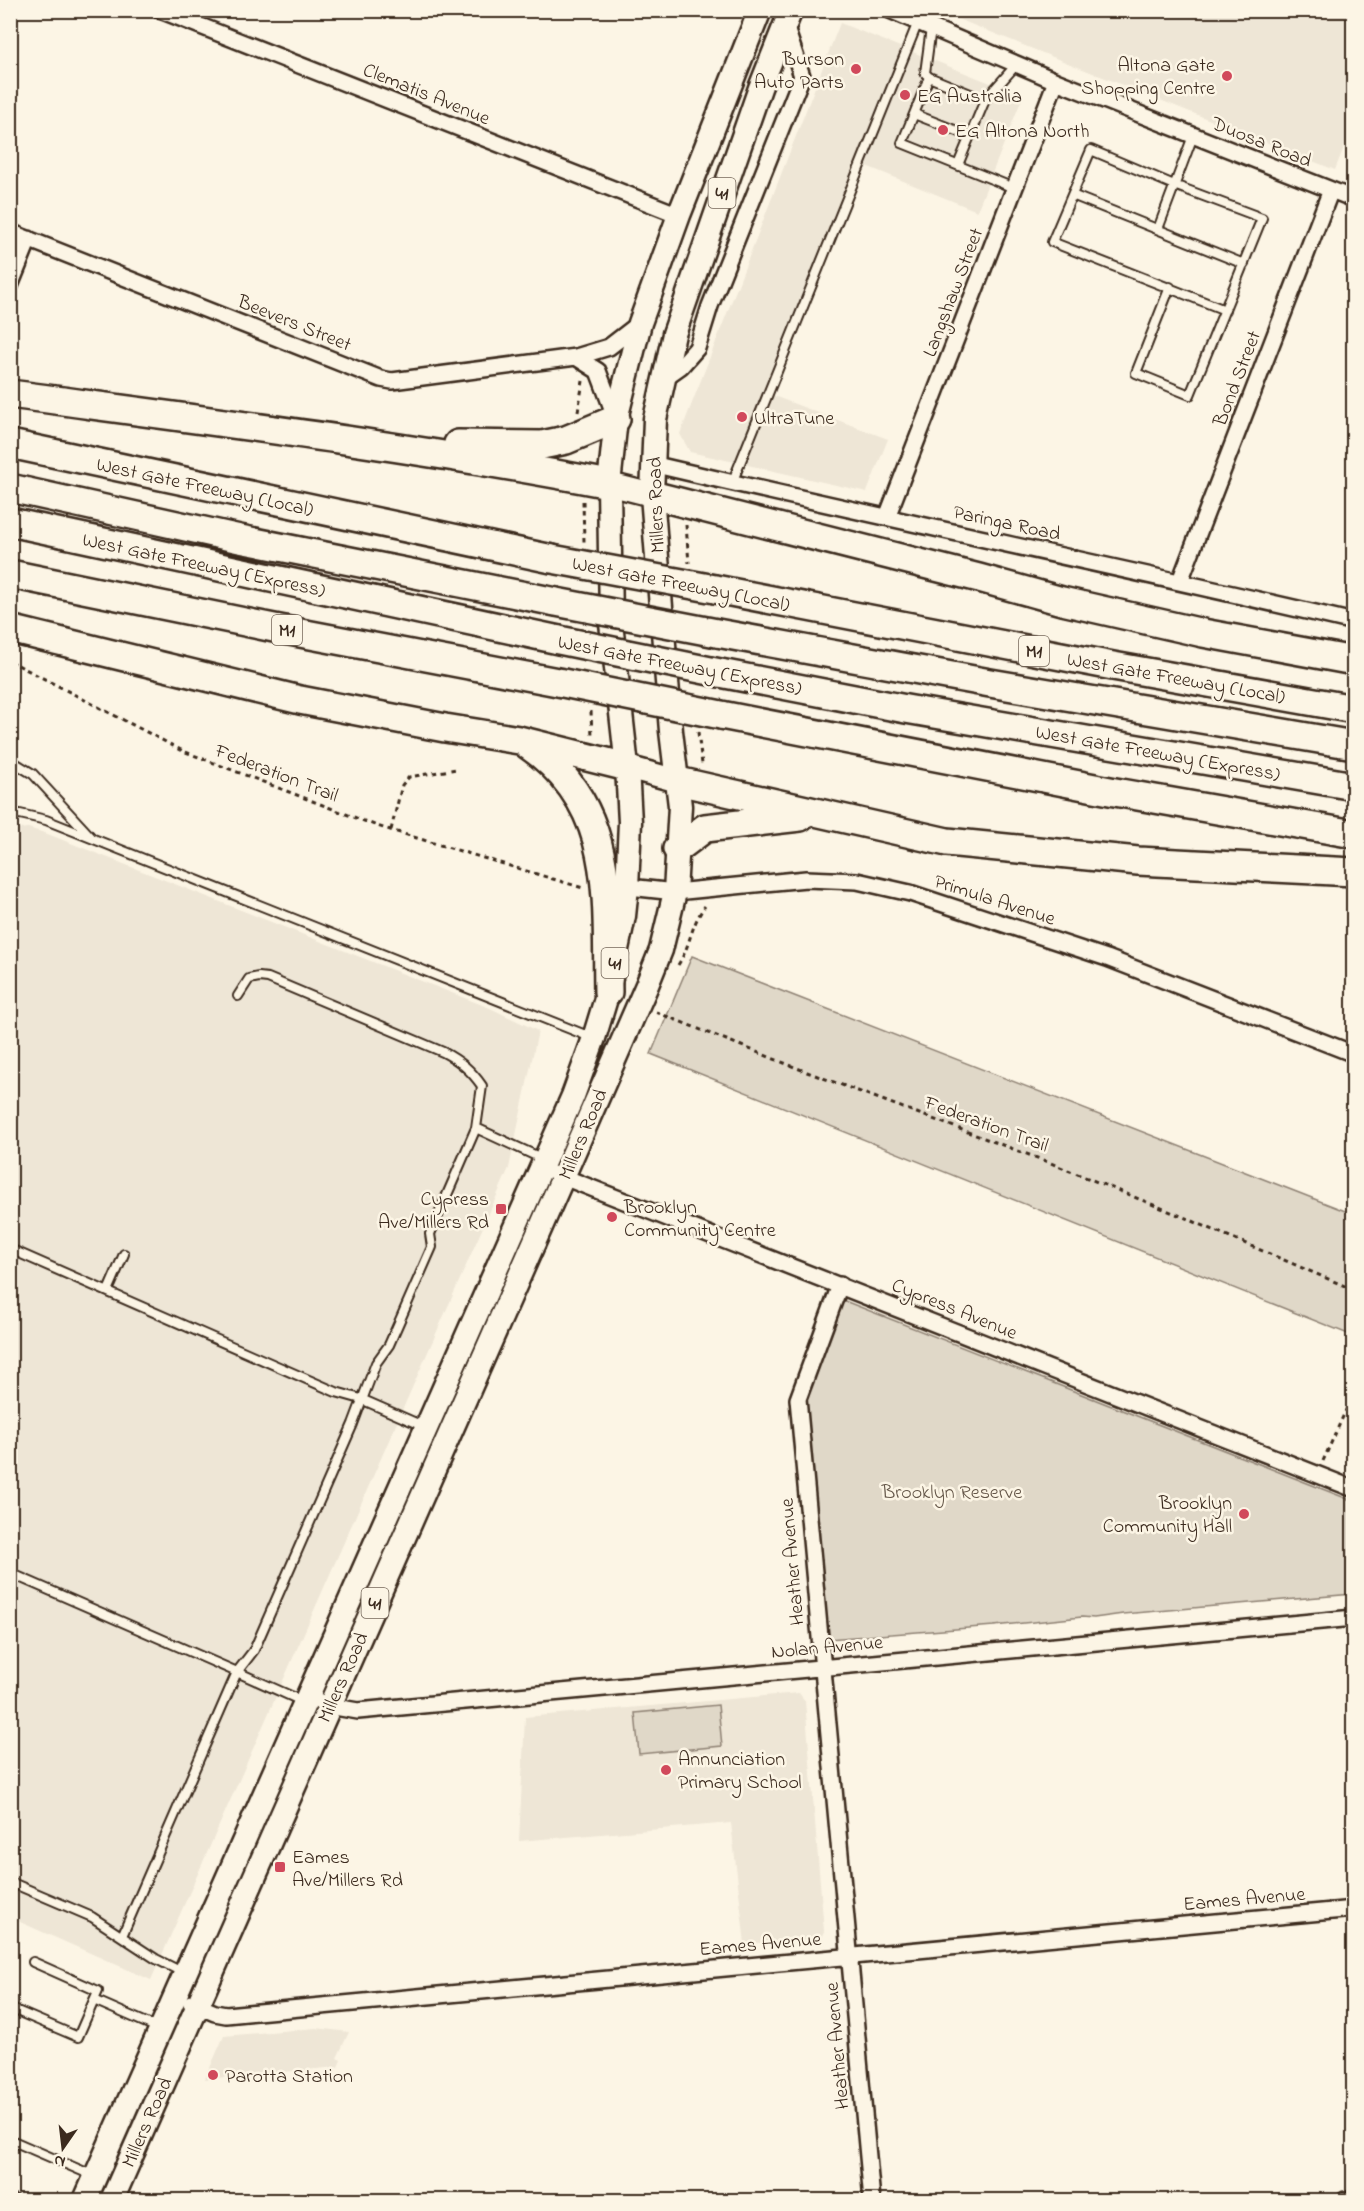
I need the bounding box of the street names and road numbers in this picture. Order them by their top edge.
street label: Clematis Avenue [358,57,494,134]
street label: Duosa Road [1206,110,1316,177]
road number: 41 [708,178,736,208]
street label: Langshaw Street [916,224,993,362]
street label: Beevers Street [232,288,356,360]
street label: Bond Street [1206,327,1270,432]
street label: West Gate Freeway (Local) [93,451,316,526]
street label: Millers Road [641,456,674,554]
street label: Paringa Road [950,499,1063,551]
street label: West Gate Freeway (Express) [79,527,328,606]
street label: West Gate Freeway (Local) [569,550,792,621]
road number: M1 [272,615,302,645]
street label: West Gate Freeway (Express) [555,629,804,704]
road number: M1 [1019,636,1049,666]
street label: West Gate Freeway (Local) [1064,646,1287,713]
street label: West Gate Freeway (Express) [1033,719,1282,790]
street label: Federation Trail [209,737,342,811]
street label: Primula Avenue [930,868,1059,935]
road number: 41 [602,948,628,978]
street label: Millers Road [552,1085,616,1185]
street label: Federation Trail [919,1089,1052,1161]
street label: Cypress Avenue [887,1272,1021,1349]
street label: Heather Avenue [773,1497,813,1627]
road number: 41 [362,1588,388,1618]
street label: Millers Road [311,1628,377,1728]
street label: Nolan Avenue [770,1629,884,1668]
street label: Eames Avenue [1182,1881,1306,1920]
street label: Eames Avenue [698,1926,822,1965]
street label: Heather Avenue [818,1981,858,2111]
street label: Millers Road [115,2073,181,2173]

